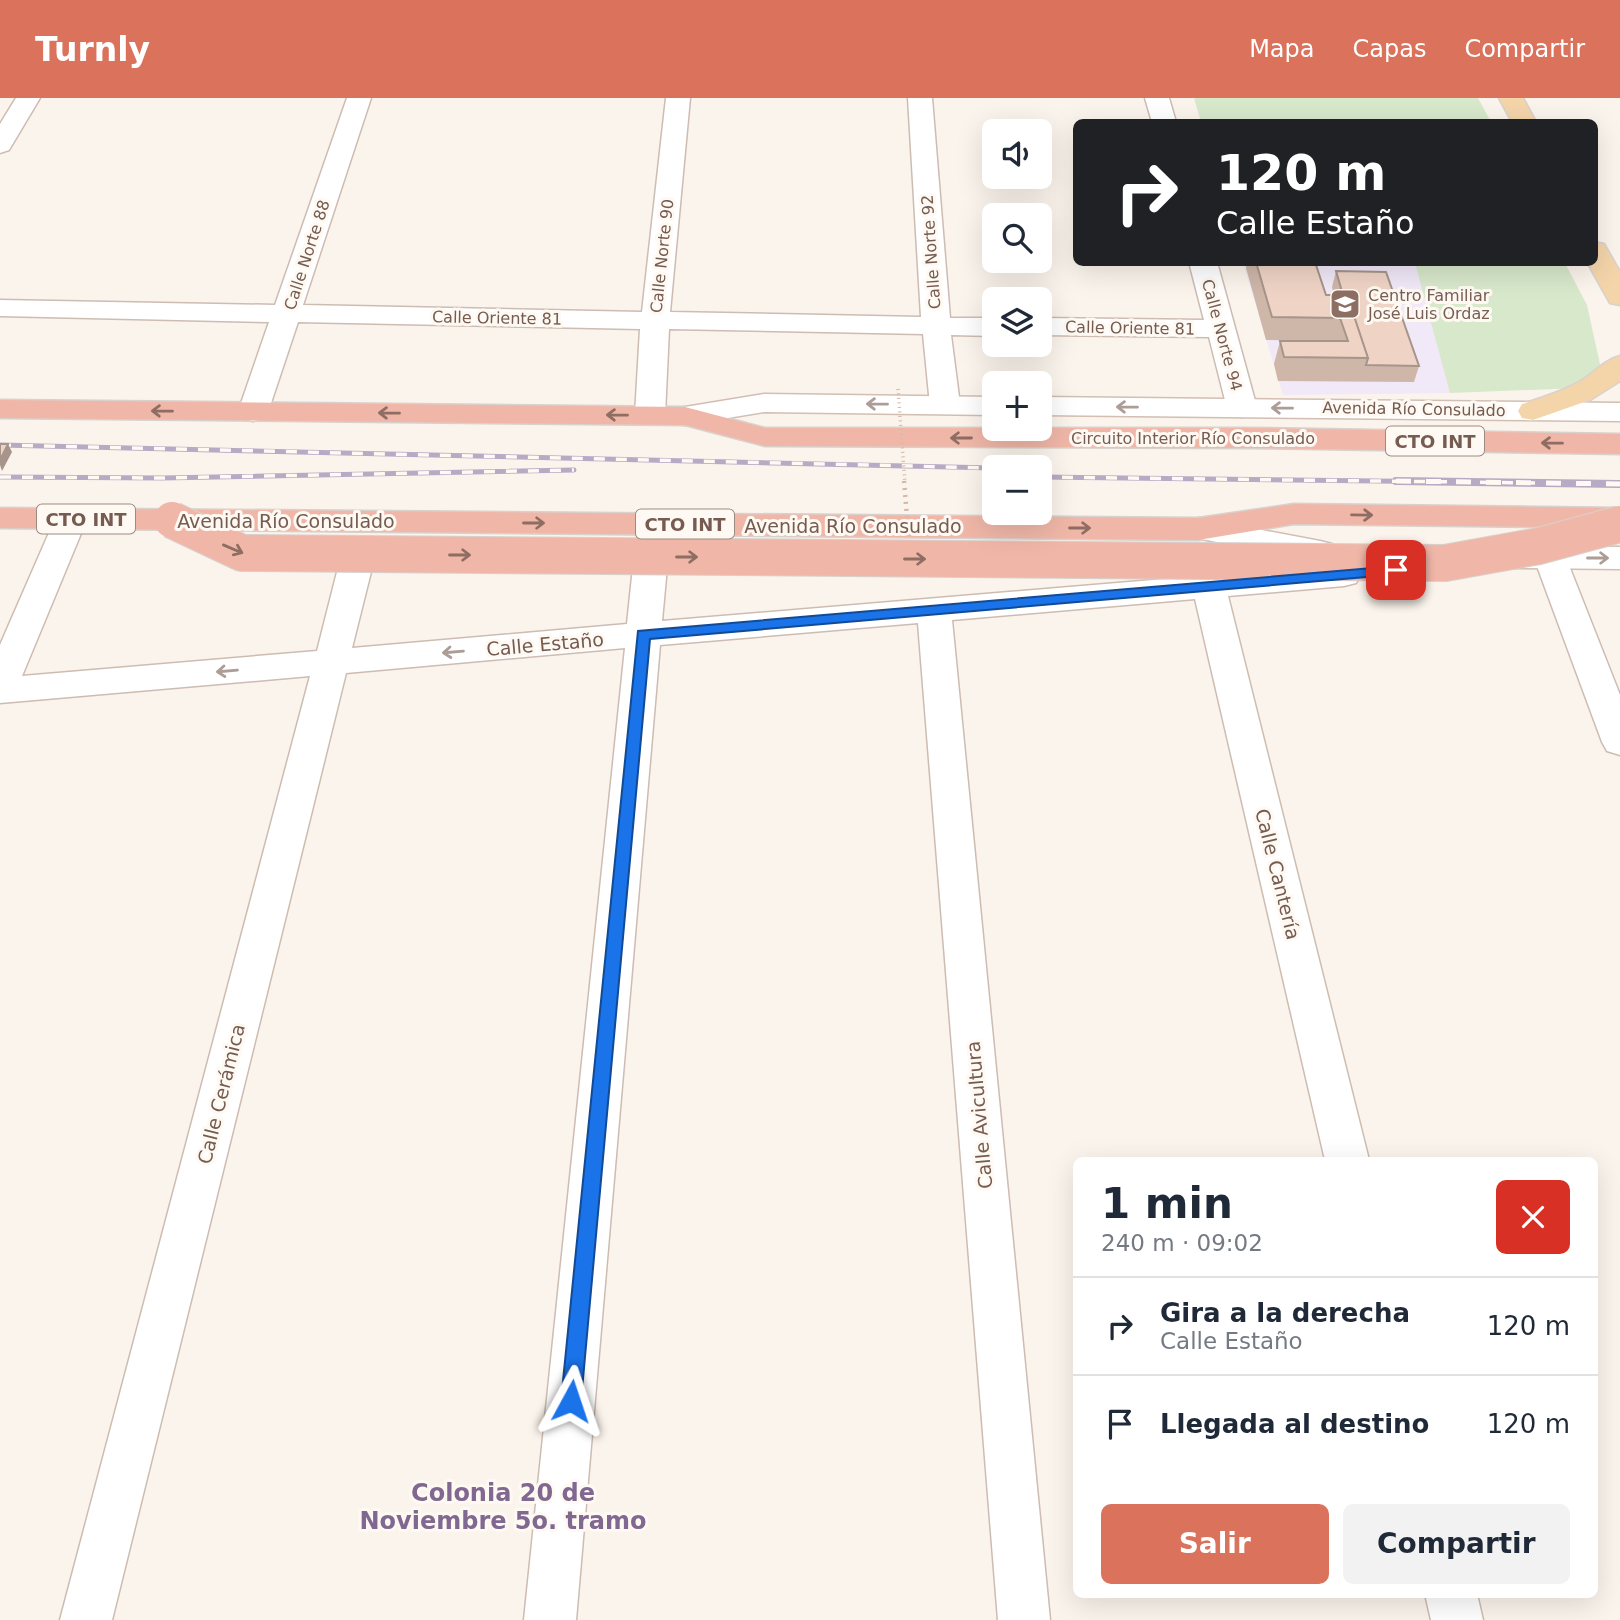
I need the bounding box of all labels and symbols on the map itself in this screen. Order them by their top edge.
street label: Calle Norte 92 [918,194,944,310]
street label: Calle Norte 88 [280,198,334,312]
street label: Calle Norte 90 [647,198,677,314]
street label: Calle Norte 94 [1198,277,1246,393]
place label: Centro Familiar José Luis Ordaz [1367,286,1490,323]
school or university icon: Centro Familiar José Luis Ordaz [1328,287,1362,321]
street label: Calle Oriente 81 [432,307,562,329]
street label: Calle Oriente 81 [1065,317,1195,339]
one-way arrow [866,398,889,411]
street label: Avenida Río Consulado [1322,398,1506,420]
one-way arrow [1116,400,1139,414]
one-way arrow [1271,401,1294,415]
one-way arrow [150,404,173,418]
one-way arrow [378,406,401,420]
one-way arrow [605,408,628,422]
road number: CTO INT [1386,426,1484,456]
street label: Circuito Interior Río Consulado [1071,429,1315,448]
one-way arrow [950,431,973,444]
one-way arrow [1541,436,1564,449]
road number: CTO INT [37,505,135,534]
one-way arrow [1350,508,1373,522]
street label: Avenida Río Consulado [177,510,395,532]
road number: CTO INT [636,510,734,538]
street label: Avenida Río Consulado [744,515,962,537]
one-way arrow [522,516,545,530]
one-way arrow [1068,521,1091,535]
pin [1366,540,1426,600]
one-way arrow [222,543,244,556]
one-way arrow [448,548,471,562]
one-way arrow [675,550,698,564]
one-way arrow [1587,551,1610,565]
one-way arrow [903,552,926,566]
street label: Calle Estaño [485,628,605,660]
one-way arrow [443,645,465,658]
one-way arrow [216,665,239,678]
street label: Calle Cantería [1251,806,1305,942]
street label: Calle Cerámica [193,1022,249,1166]
street label: Calle Avicultura [962,1040,996,1190]
position arrow [534,1364,608,1438]
district label: Colonia 20 de Noviembre 5o. tramo [359,1479,647,1535]

